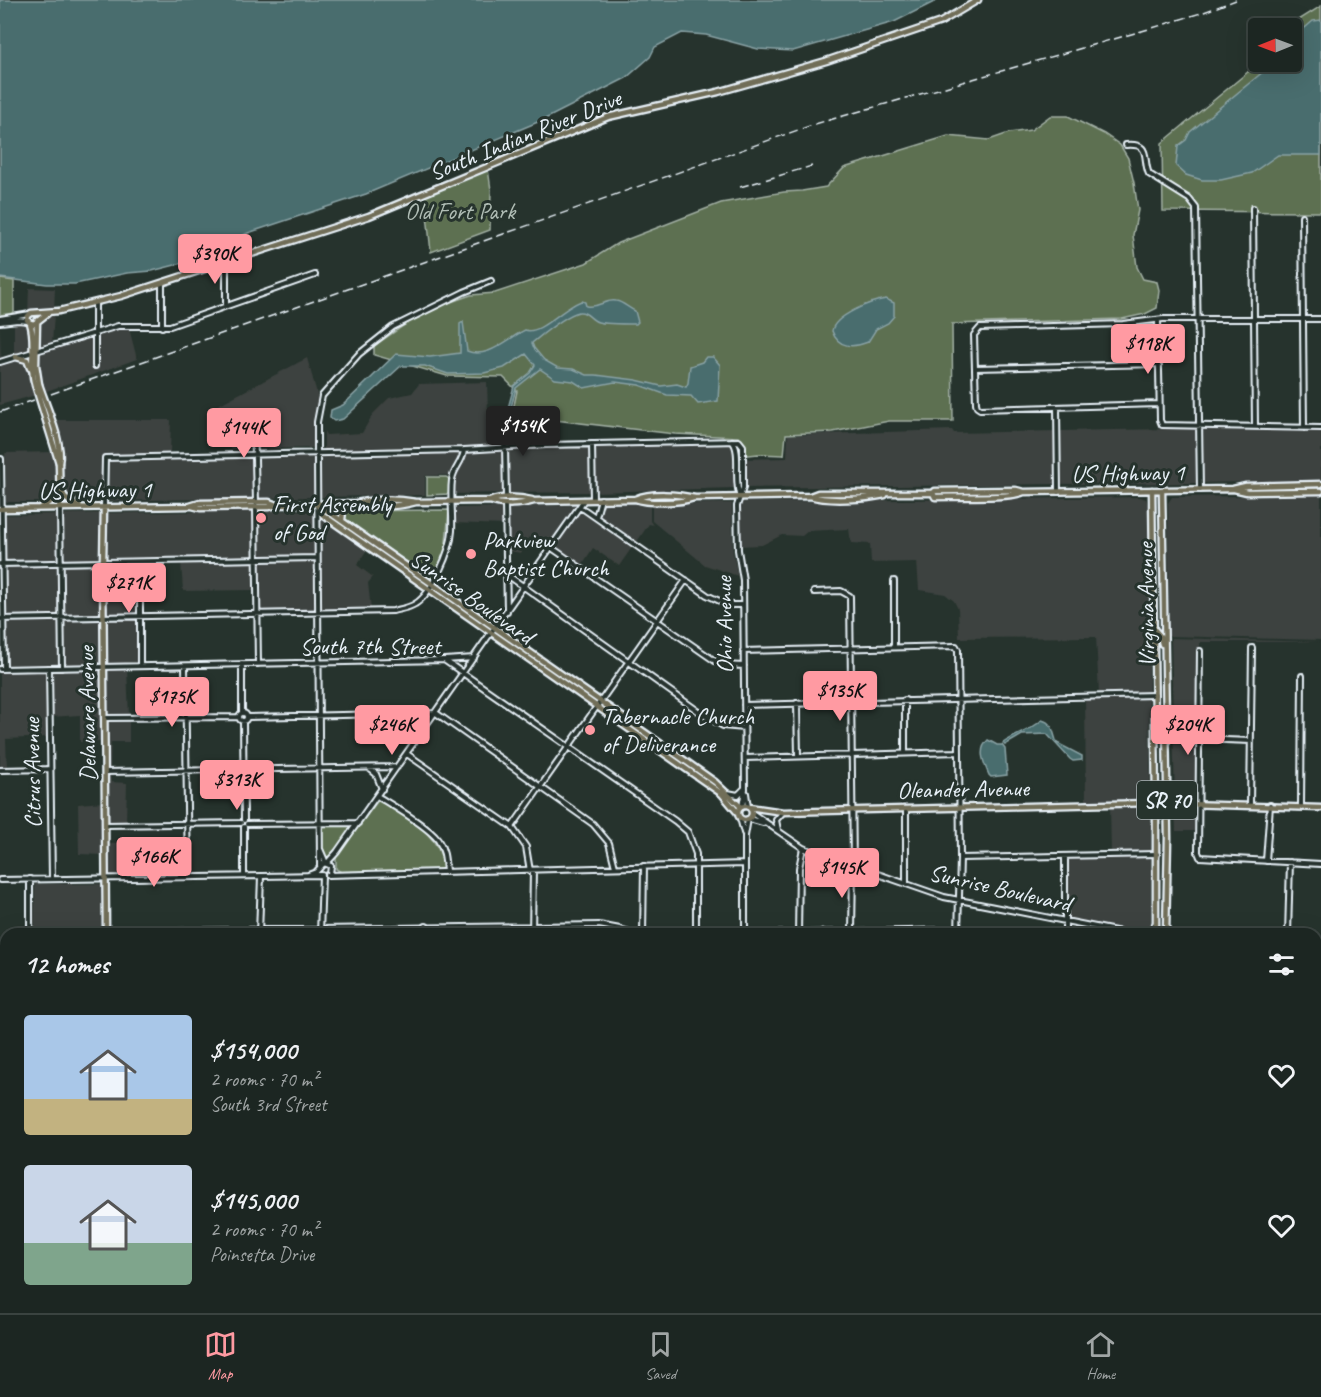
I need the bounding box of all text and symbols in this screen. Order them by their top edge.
north arrow [1248,18,1302,72]
map controls [1248,18,1302,72]
street label: South Indian River Drive [425,82,627,187]
park label: Old Fort Park [405,196,517,226]
pin: $390K [173,234,257,285]
text: $390K [192,241,238,266]
pin: $118K [1106,324,1190,375]
text: $118K [1125,331,1171,356]
pin: $154K [481,406,565,457]
pin: $144K [202,408,286,459]
text: $154K [500,413,546,438]
text: $144K [221,415,267,440]
street label: US Highway 1 [1071,457,1186,489]
street label: US Highway 1 [38,474,153,506]
place label: First Assembly of God [273,489,393,547]
marker: First Assembly of God [254,511,268,525]
place label: Parkview Baptist Church [483,525,610,583]
street label: Virginia Avenue [1130,540,1162,668]
street label: Sunrise Boulevard [404,543,542,653]
marker: Parkview Baptist Church [464,547,478,561]
pin: $271K [87,563,171,614]
text: $271K [106,570,152,595]
street label: Ohio Avenue [708,574,740,674]
street label: South 7th Street [300,631,442,661]
street label: Delaware Avenue [71,644,103,782]
pin: $135K [798,671,882,722]
pin: $175K [130,677,214,728]
text: $135K [817,678,863,703]
text: $175K [149,684,195,709]
place label: Tabernacle Church of Deliverance [602,701,755,759]
pin: $246K [350,705,434,756]
pin: $204K [1146,705,1230,756]
text: $246K [369,712,415,737]
text: $204K [1165,712,1211,737]
street label: Citrus Avenue [16,715,48,828]
marker: Tabernacle Church of Deliverance [583,723,597,737]
pin: $313K [195,760,279,811]
text: $313K [214,767,260,792]
street label: Oleander Avenue [897,773,1031,805]
road number: SR 70 [1137,781,1197,819]
pin: $166K [112,837,196,888]
text: $166K [131,844,178,869]
pin: $145K [800,848,884,899]
text: $145K [819,855,865,880]
street label: Sunrise Boulevard [926,857,1077,920]
text: 12 homes [24,948,109,981]
icon: filters [1265,948,1298,981]
text: $154,000 [210,1034,297,1067]
icon: home [72,1039,144,1111]
icon: heart [1265,1059,1298,1092]
text: 2 rooms · 70 m² [210,1067,318,1092]
text: South 3rd Street [210,1092,327,1117]
text: $145,000 [210,1184,297,1217]
icon: home [72,1189,144,1261]
icon: heart [1265,1209,1298,1242]
text: 2 rooms · 70 m² [210,1217,318,1242]
text: Poinsetta Drive [210,1242,314,1267]
tab: Map [204,1328,237,1384]
tab: Saved [644,1328,677,1384]
tab: Home [1084,1328,1117,1384]

